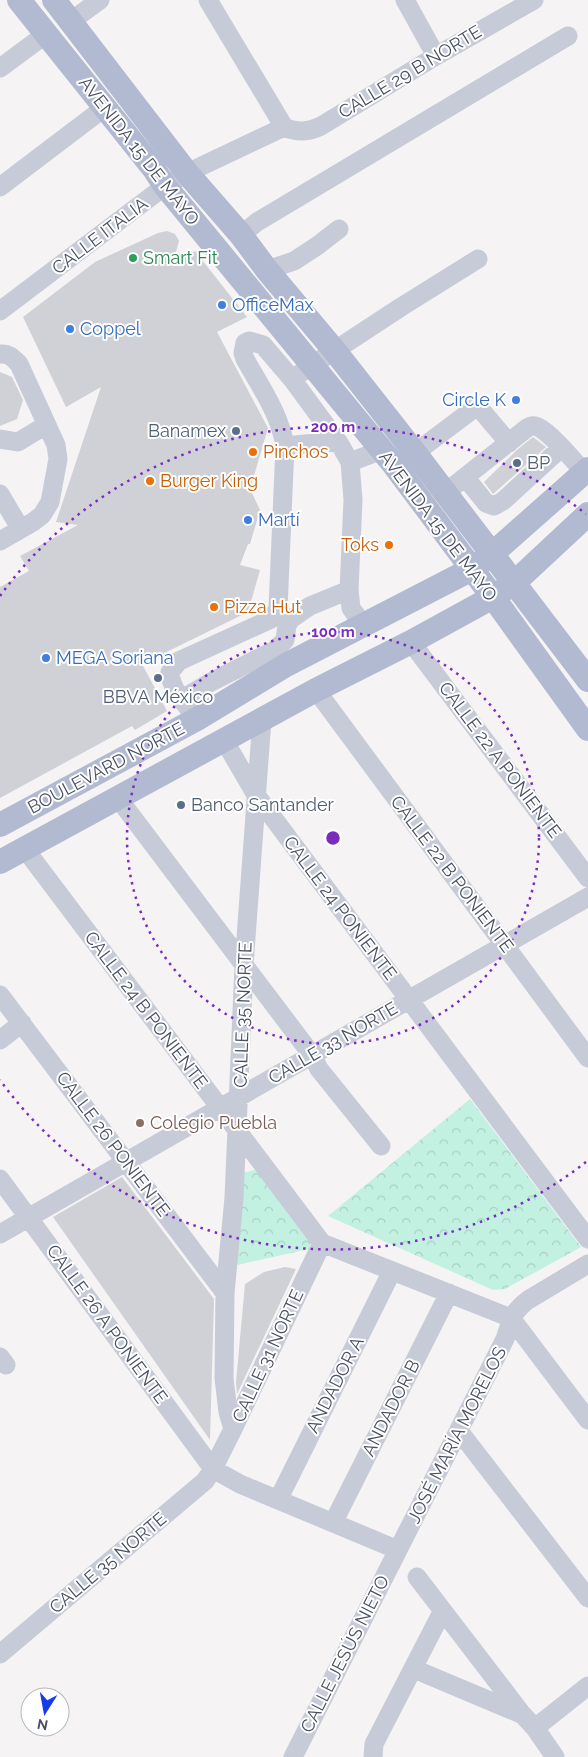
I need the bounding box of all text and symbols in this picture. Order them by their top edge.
street label: CALLE 29 B NORTE [334,21,485,123]
street label: AVENIDA 15 DE MAYO [75,72,204,229]
street label: CALLE ITALIA [48,193,152,278]
place label: Smart Fit [143,247,218,268]
marker: Smart Fit [127,252,139,264]
place label: OfficeMax [232,294,314,315]
marker: OfficeMax [216,299,228,311]
place label: Coppel [80,318,141,339]
marker: Coppel [64,323,76,335]
place label: Circle K [442,389,506,410]
marker: Circle K [510,394,522,406]
text: 200 m [311,418,355,436]
place label: Banamex [148,420,226,441]
marker: Banamex [230,425,242,437]
place label: Pinchos [263,441,329,462]
marker: Pinchos [247,446,259,458]
street label: AVENIDA 15 DE MAYO [375,446,502,605]
place label: BP [527,452,550,473]
marker: BP [511,457,523,469]
place label: Burger King [160,470,258,491]
marker: Burger King [144,475,156,487]
place label: Martí [258,509,300,530]
marker: Martí [242,514,254,526]
place label: Toks [341,534,379,555]
marker: Toks [383,539,395,551]
place label: Pizza Hut [224,596,301,617]
marker: Pizza Hut [208,601,220,613]
text: 100 m [311,623,355,641]
place label: MEGA Soriana [56,647,174,668]
marker: MEGA Soriana [40,652,52,664]
marker: BBVA México [152,672,164,684]
street label: CALLE 22 A PONIENTE [435,678,566,842]
place label: BBVA México [103,686,213,707]
street label: BOULEVARD NORTE [24,717,188,818]
street label: CALLE 22 B PONIENTE [387,791,518,956]
place label: Banco Santander [191,794,335,815]
marker: Banco Santander [175,799,187,811]
centre of rings [324,829,342,847]
street label: CALLE 24 PONIENTE [279,832,401,984]
street label: CALLE 24 B PONIENTE [81,927,212,1092]
street label: CALLE 35 NORTE [229,942,256,1088]
street label: CALLE 33 NORTE [264,997,401,1088]
street label: CALLE 26 PONIENTE [52,1067,175,1220]
place label: Colegio Puebla [150,1112,277,1133]
marker: Colegio Puebla [134,1117,146,1129]
street label: CALLE 26 A PONIENTE [43,1240,172,1407]
street label: CALLE 31 NORTE [228,1286,307,1425]
street label: ANDADOR A [301,1333,368,1436]
street label: JOSÉ MARÍA MORELOS [402,1342,510,1527]
street label: ANDADOR B [357,1356,424,1459]
street label: CALLE 35 NORTE [45,1508,170,1618]
street label: CALLE JESÚS NIETO [295,1571,393,1736]
north arrow [20,1687,70,1737]
text: N [36,1716,49,1734]

